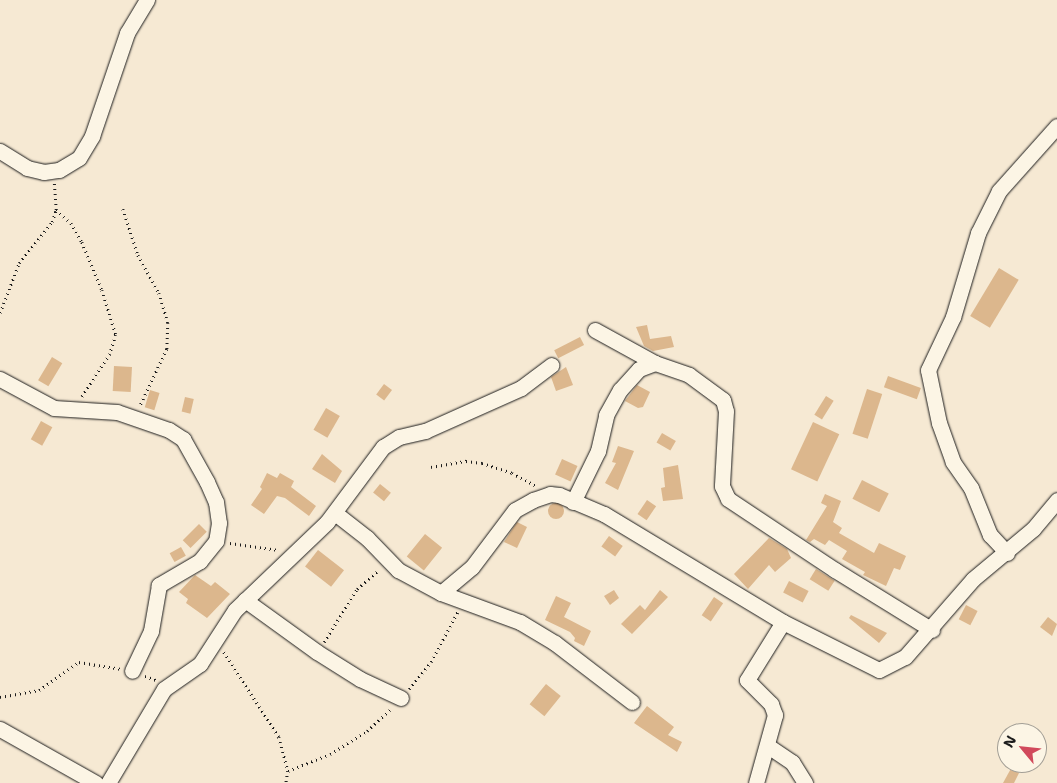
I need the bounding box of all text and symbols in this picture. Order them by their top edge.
north arrow [997,723,1047,773]
text: N [999,732,1020,751]

